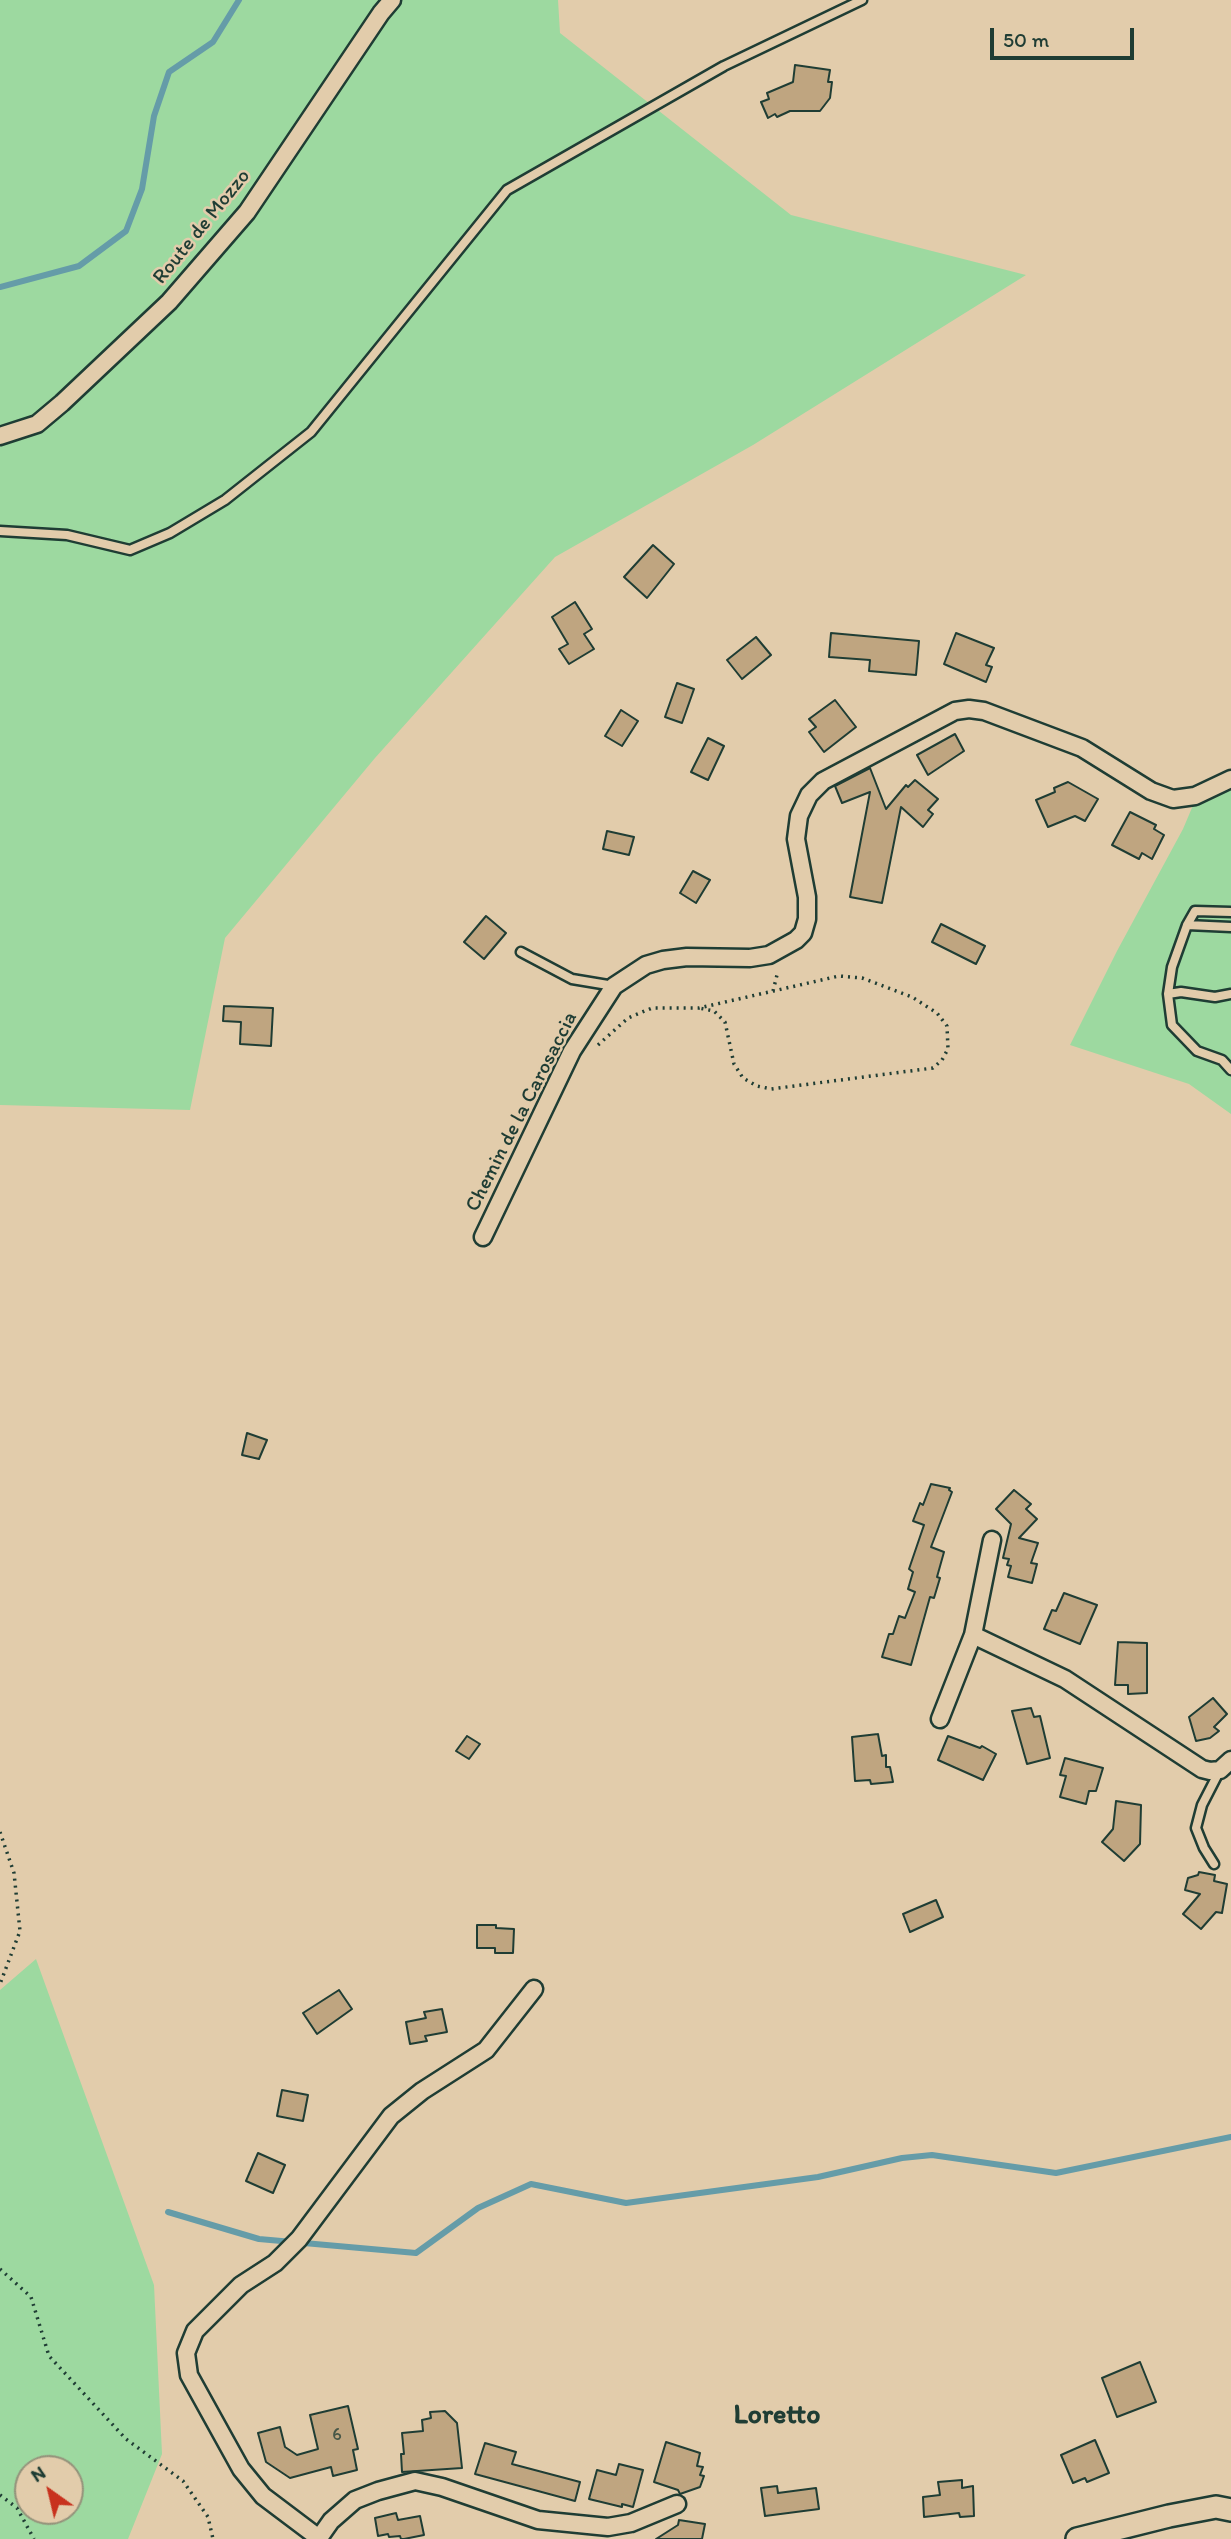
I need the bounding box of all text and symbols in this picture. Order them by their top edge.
scale bar [993,14,1136,58]
text: 50 m [1003,27,1049,52]
street label: Route de Mozzo [148,164,256,290]
street label: Chemin de la Carosaccia [461,1008,583,1216]
district label: Loretto [733,2399,821,2433]
house number: 6 [332,2424,342,2446]
north arrow [14,2455,84,2525]
text: N [26,2461,50,2487]

